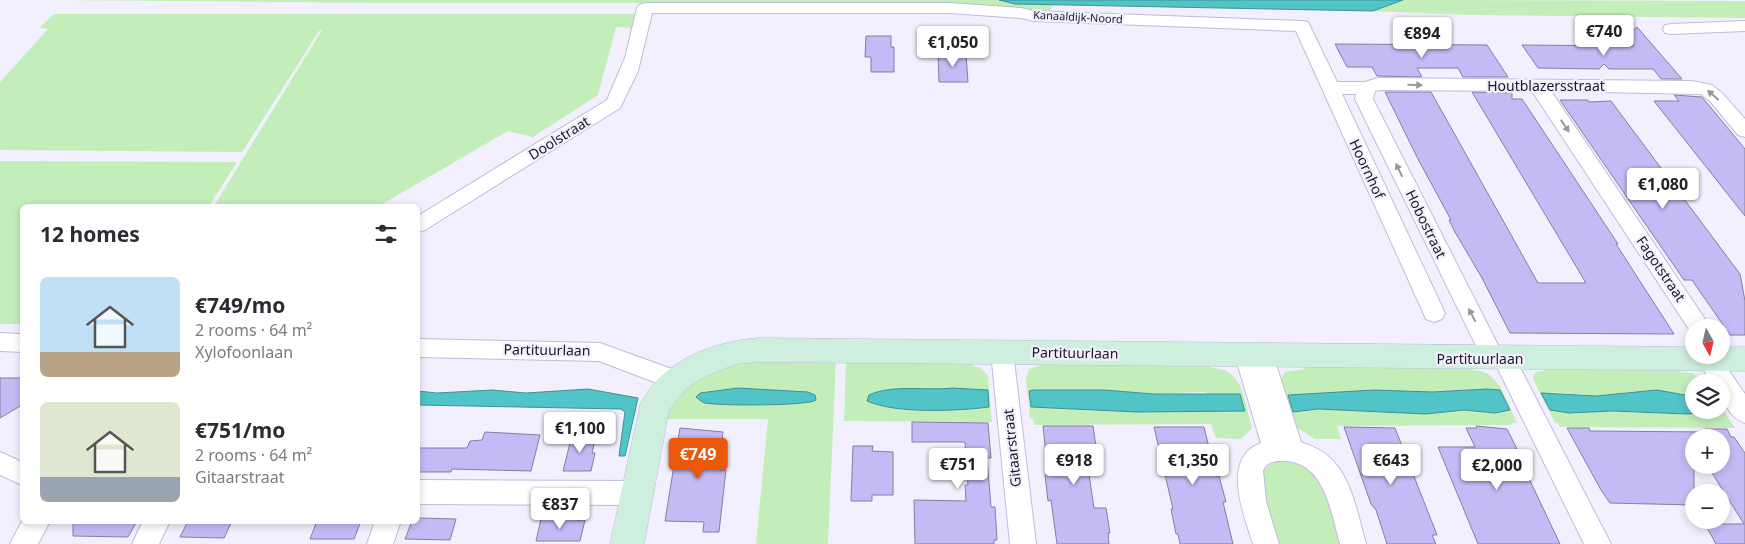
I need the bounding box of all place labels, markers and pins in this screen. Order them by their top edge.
pin: €740 [1574,15,1634,57]
pin: €894 [1392,17,1452,59]
pin: €1,050 [912,26,994,68]
pin: €1,080 [1622,168,1704,210]
pin: €1,100 [539,412,621,454]
pin: €749 [668,438,728,480]
pin: €918 [1044,444,1104,486]
pin: €1,350 [1152,444,1234,486]
pin: €643 [1361,444,1421,486]
pin: €751 [928,448,988,490]
pin: €2,000 [1456,448,1538,491]
pin: €837 [530,488,590,530]

